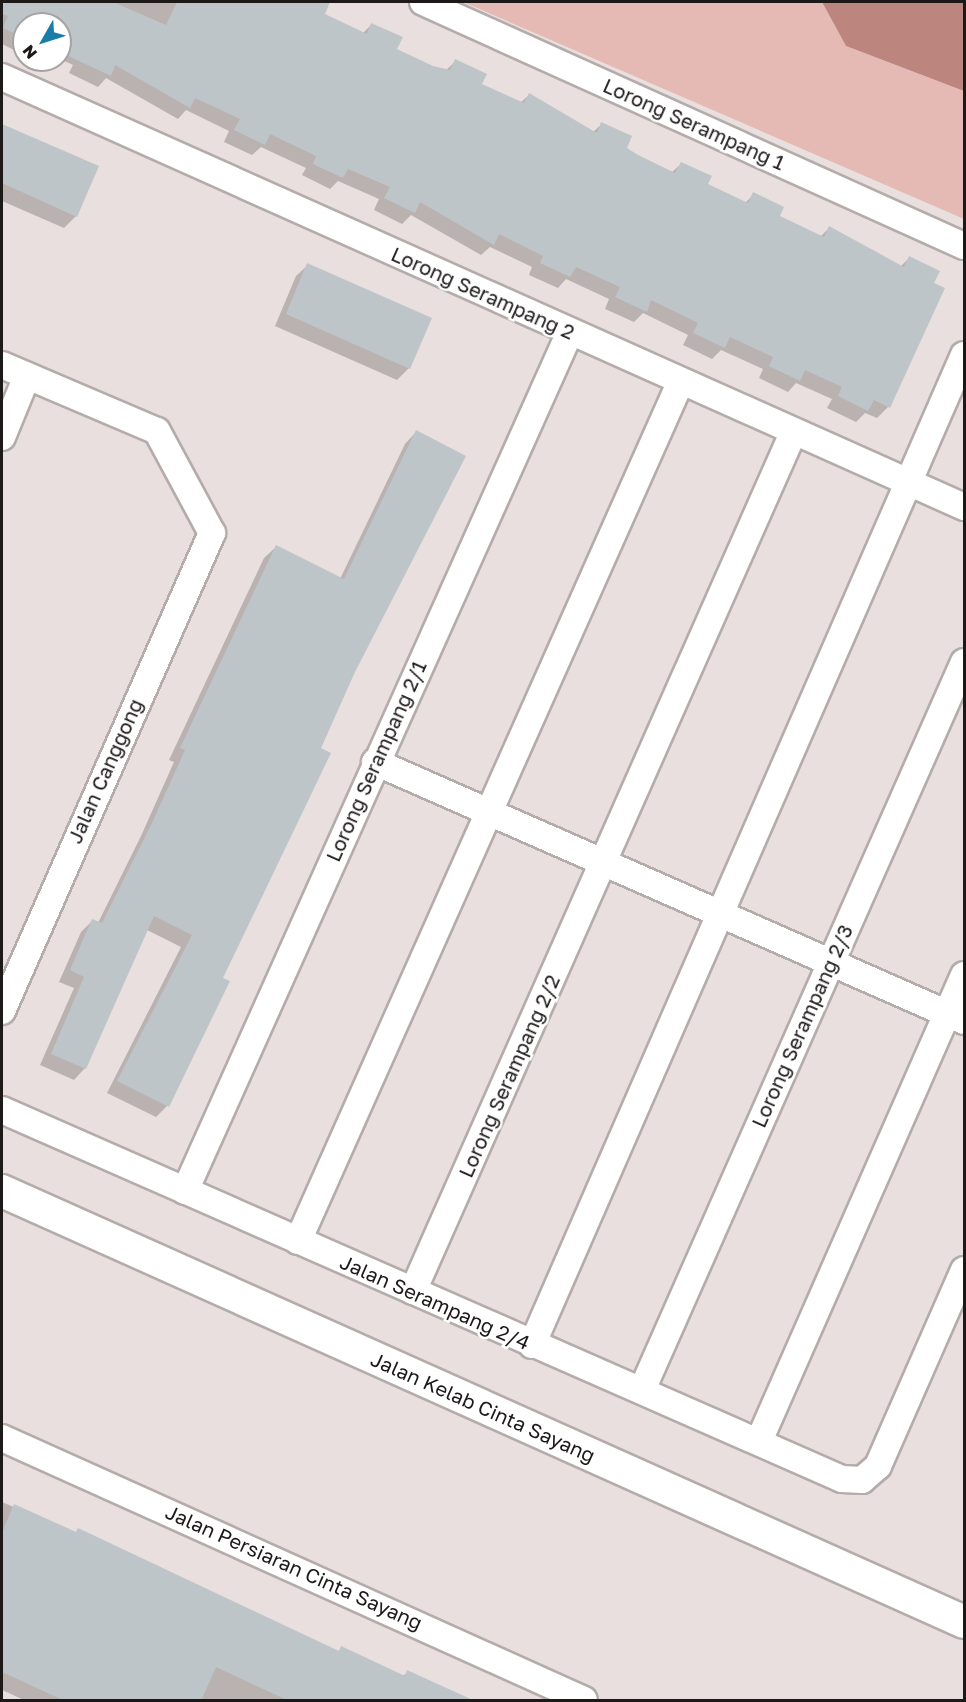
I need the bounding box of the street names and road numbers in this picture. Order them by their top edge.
street label: Lorong Serampang 1 [599,73,789,175]
street label: Lorong Serampang 2 [388,242,578,344]
street label: Lorong Serampang 2/1 [321,657,431,865]
street label: Jalan Canggong [62,695,148,847]
street label: Lorong Serampang 2/3 [746,921,858,1131]
street label: Lorong Serampang 2/2 [453,971,565,1181]
street label: Jalan Serampang 2/4 [336,1249,534,1355]
street label: Jalan Kelab Cinta Sayang [367,1347,599,1467]
street label: Jalan Persiaran Cinta Sayang [162,1499,426,1635]

